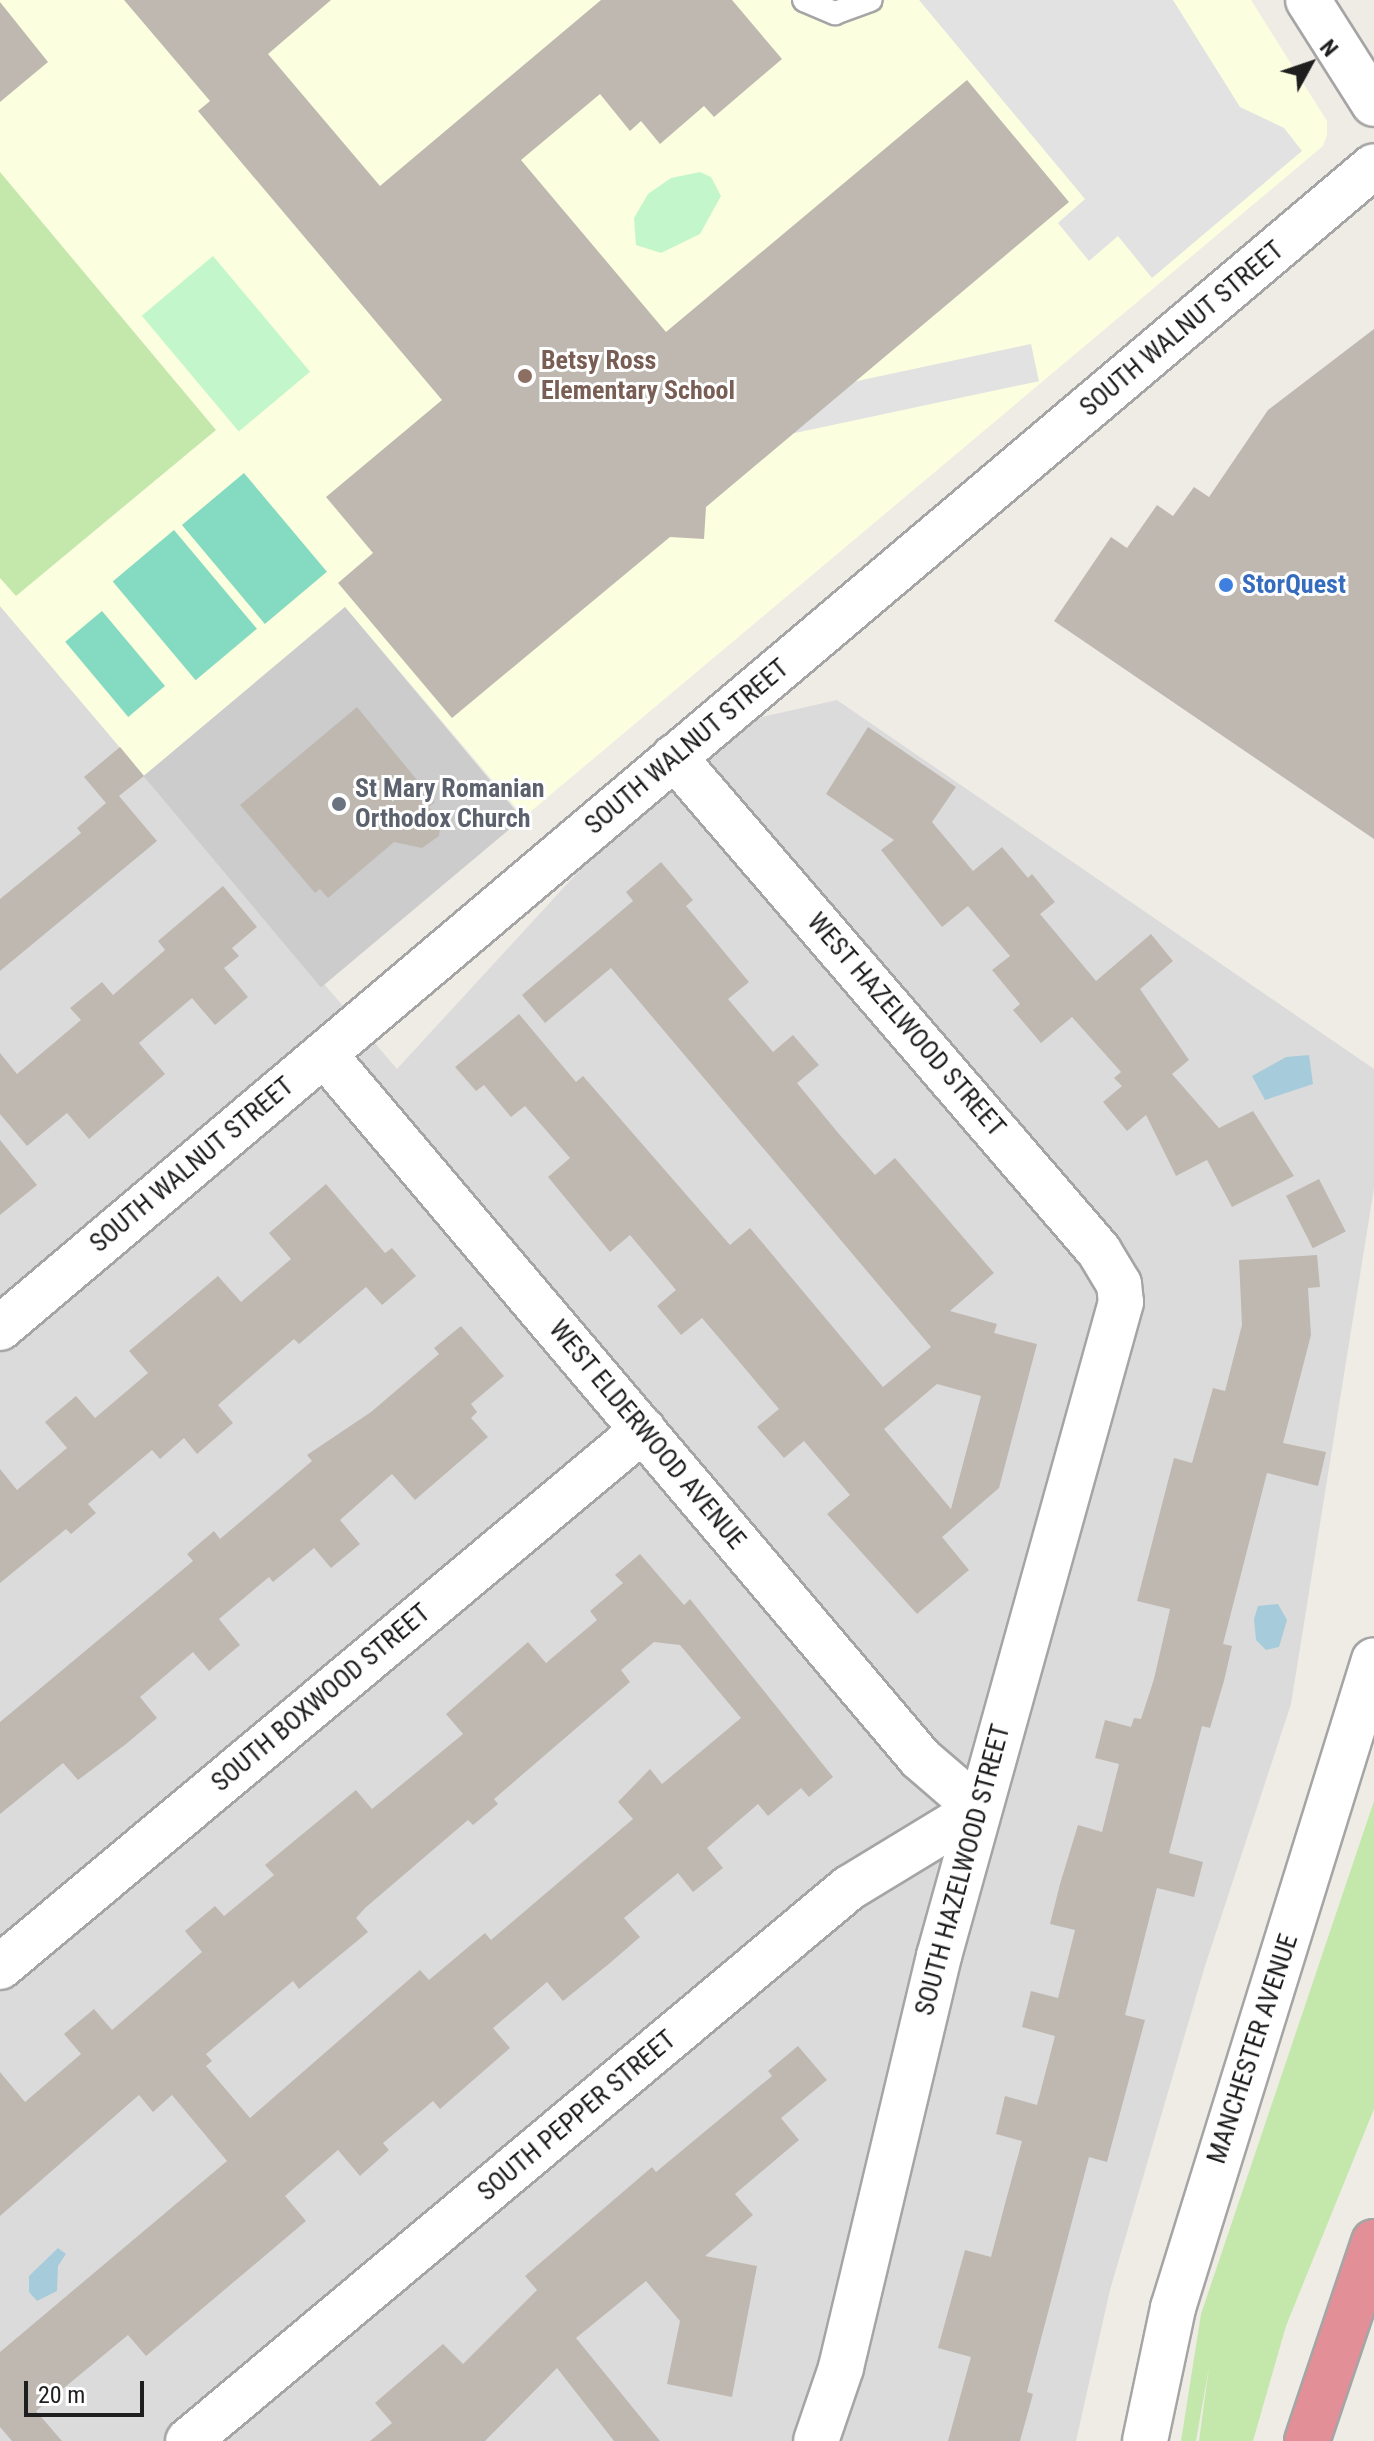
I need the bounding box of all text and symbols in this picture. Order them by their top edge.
north arrow [1270,24,1350,104]
text: N [1315,35,1343,61]
street label: SOUTH WALNUT STREET [1074,235,1290,423]
place label: Betsy Ross Elementary School [541,345,735,406]
marker: Betsy Ross Elementary School [516,367,534,385]
place label: StorQuest [1242,569,1346,601]
marker: StorQuest [1217,576,1235,594]
street label: SOUTH WALNUT STREET [579,653,795,841]
place label: St Mary Romanian Orthodox Church [355,773,545,834]
marker: St Mary Romanian Orthodox Church [330,795,348,813]
street label: WEST HAZELWOOD STREET [800,907,1012,1143]
street label: SOUTH WALNUT STREET [84,1071,300,1259]
street label: WEST ELDERWOOD AVENUE [542,1314,752,1556]
street label: SOUTH BOXWOOD STREET [205,1597,437,1799]
street label: SOUTH HAZELWOOD STREET [909,1721,1017,2019]
street label: MANCHESTER AVENUE [1201,1930,1305,2168]
street label: SOUTH PEPPER STREET [472,2024,682,2208]
scale bar [28,2365,148,2415]
text: 20 m [38,2381,85,2409]

